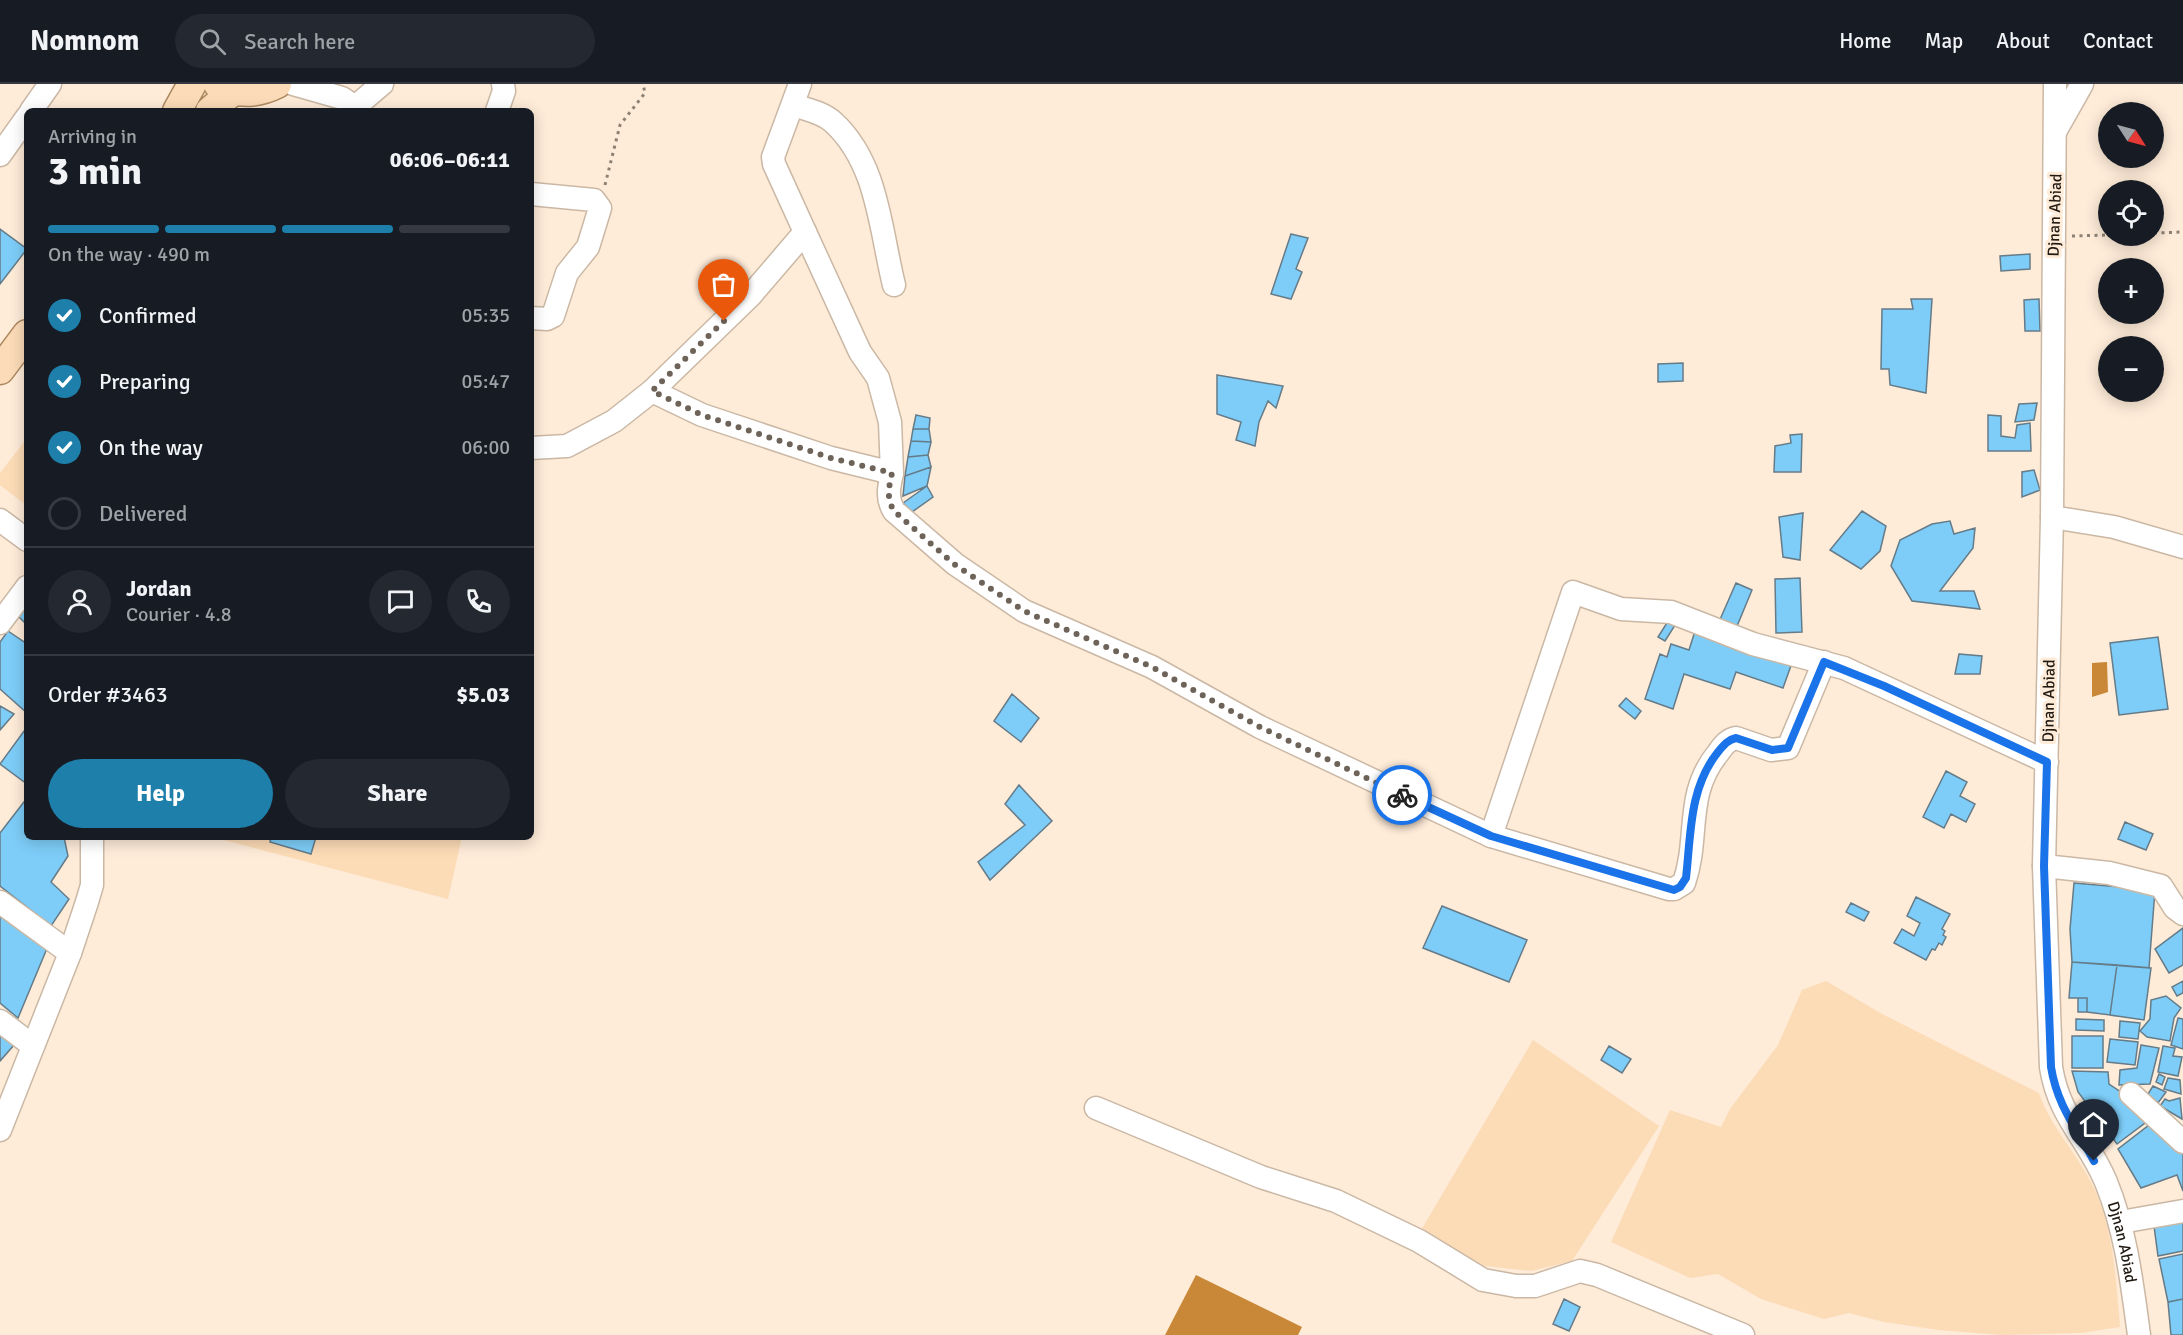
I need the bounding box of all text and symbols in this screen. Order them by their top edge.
search box [175,14,595,68]
text: Nomnom [30,24,139,58]
icon: search [196,25,229,58]
text: Search here [244,28,355,55]
text: Home [1839,28,1892,54]
text: Map [1925,28,1963,54]
text: About [1996,28,2050,54]
text: Contact [2083,28,2153,54]
north arrow [2098,102,2164,168]
map controls [2098,102,2164,402]
text: Arriving in [48,124,137,149]
text: 06:06–06:11 [390,146,510,173]
text: 3 min [48,147,142,195]
street label: Djnan Abiad [2044,173,2066,257]
button: locate [2098,180,2164,246]
text: On the way · 490 m [48,242,210,267]
button: + [2098,258,2164,324]
pin [698,259,749,321]
icon: bag [707,268,740,301]
icon: check [48,299,81,332]
text: Confirmed [99,302,197,329]
text: 05:35 [461,303,510,328]
button: − [2098,336,2164,402]
icon: check [48,365,81,398]
text: Preparing [99,368,191,395]
text: 05:47 [461,369,510,394]
icon: check [48,431,81,464]
text: On the way [99,434,203,461]
text: 06:00 [461,435,510,460]
text: Delivered [99,500,187,527]
button: person [48,570,111,633]
button: chat [369,570,432,633]
button: phone [447,570,510,633]
text: Jordan [126,575,192,602]
text: Courier · 4.8 [126,602,232,627]
street label: Djnan Abiad [2038,659,2060,743]
text: Order #3463 [48,681,168,708]
text: $5.03 [456,681,510,708]
button: Help [48,759,273,828]
button: Share [285,759,510,828]
courier [1372,765,1432,825]
icon: bike [1386,779,1419,812]
pin [2068,1099,2119,1161]
icon: home [2077,1108,2110,1141]
street label: Djnan Abiad [2103,1199,2141,1284]

